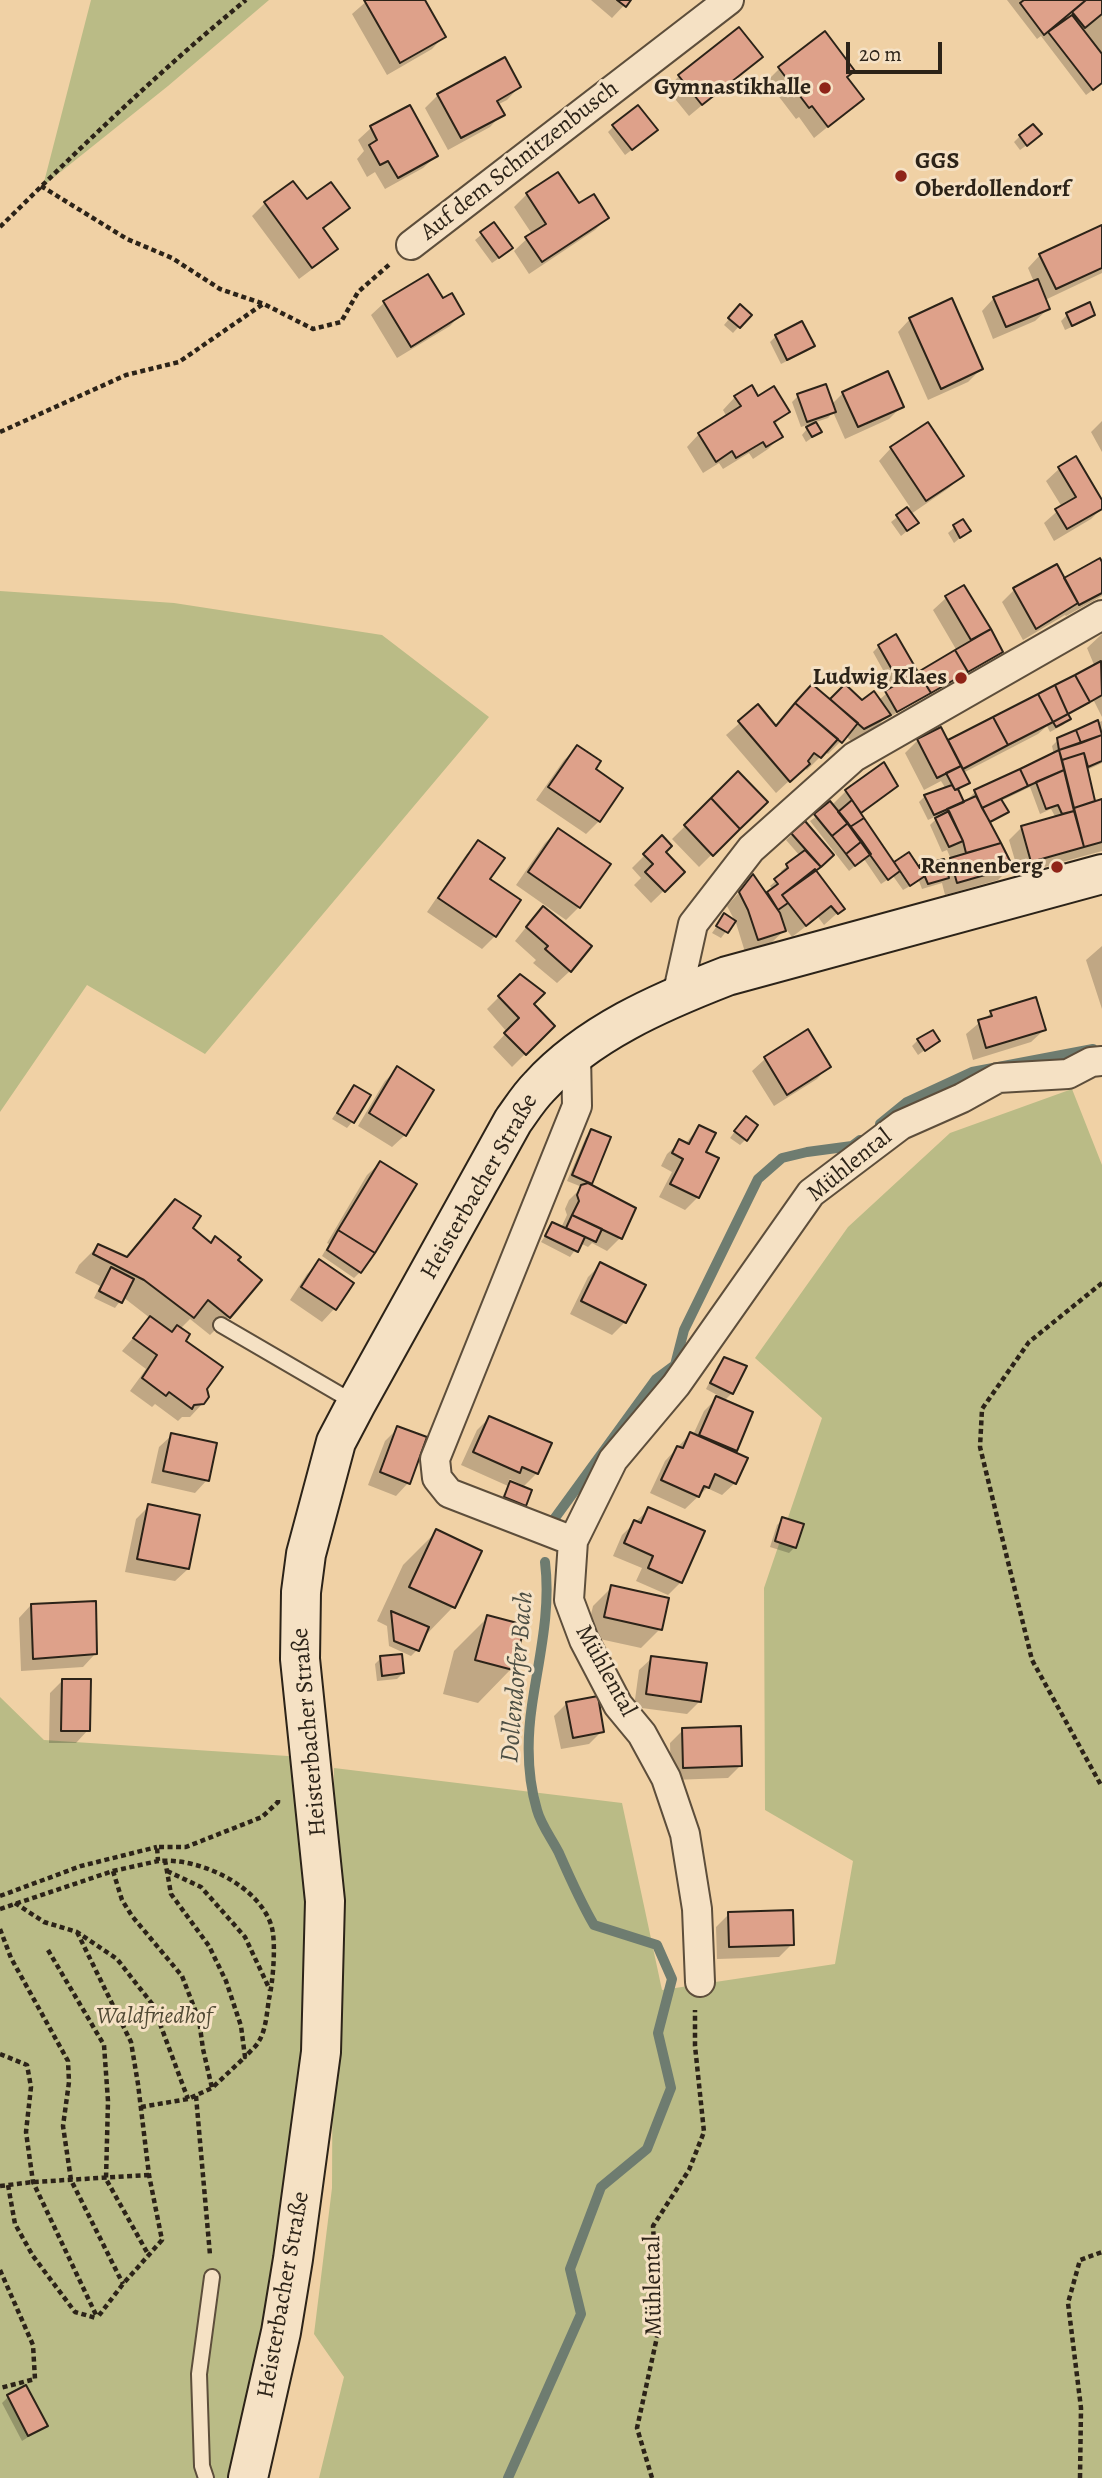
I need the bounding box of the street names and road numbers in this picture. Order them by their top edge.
street label: Auf dem Schnitzenbusch [415,75,625,247]
street label: Heisterbacher Straße [415,1089,545,1285]
street label: Mühlental [802,1123,898,1209]
street label: Mühlental [568,1620,642,1722]
street label: Heisterbacher Straße [287,1626,333,1838]
street label: Heisterbacher Straße [252,2189,316,2401]
street label: Mühlental [639,2236,669,2336]

